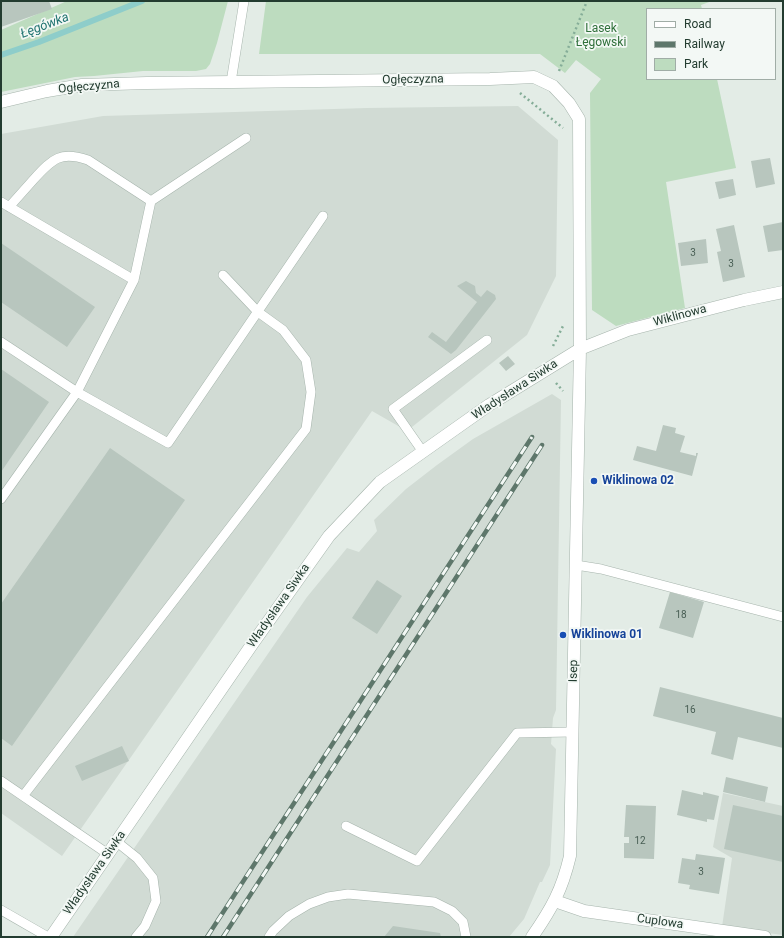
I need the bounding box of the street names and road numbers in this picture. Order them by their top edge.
street label: Ogłęczyzna [382,72,444,88]
street label: Ogłęczyzna [58,77,120,97]
street label: Wiklinowa [652,302,708,330]
street label: Władysława Siwka [470,357,560,423]
street label: Władysława Siwka [245,561,313,651]
street label: Isep [567,660,581,682]
street label: Władysława Siwka [61,828,129,918]
street label: Cuplowa [636,912,684,932]

